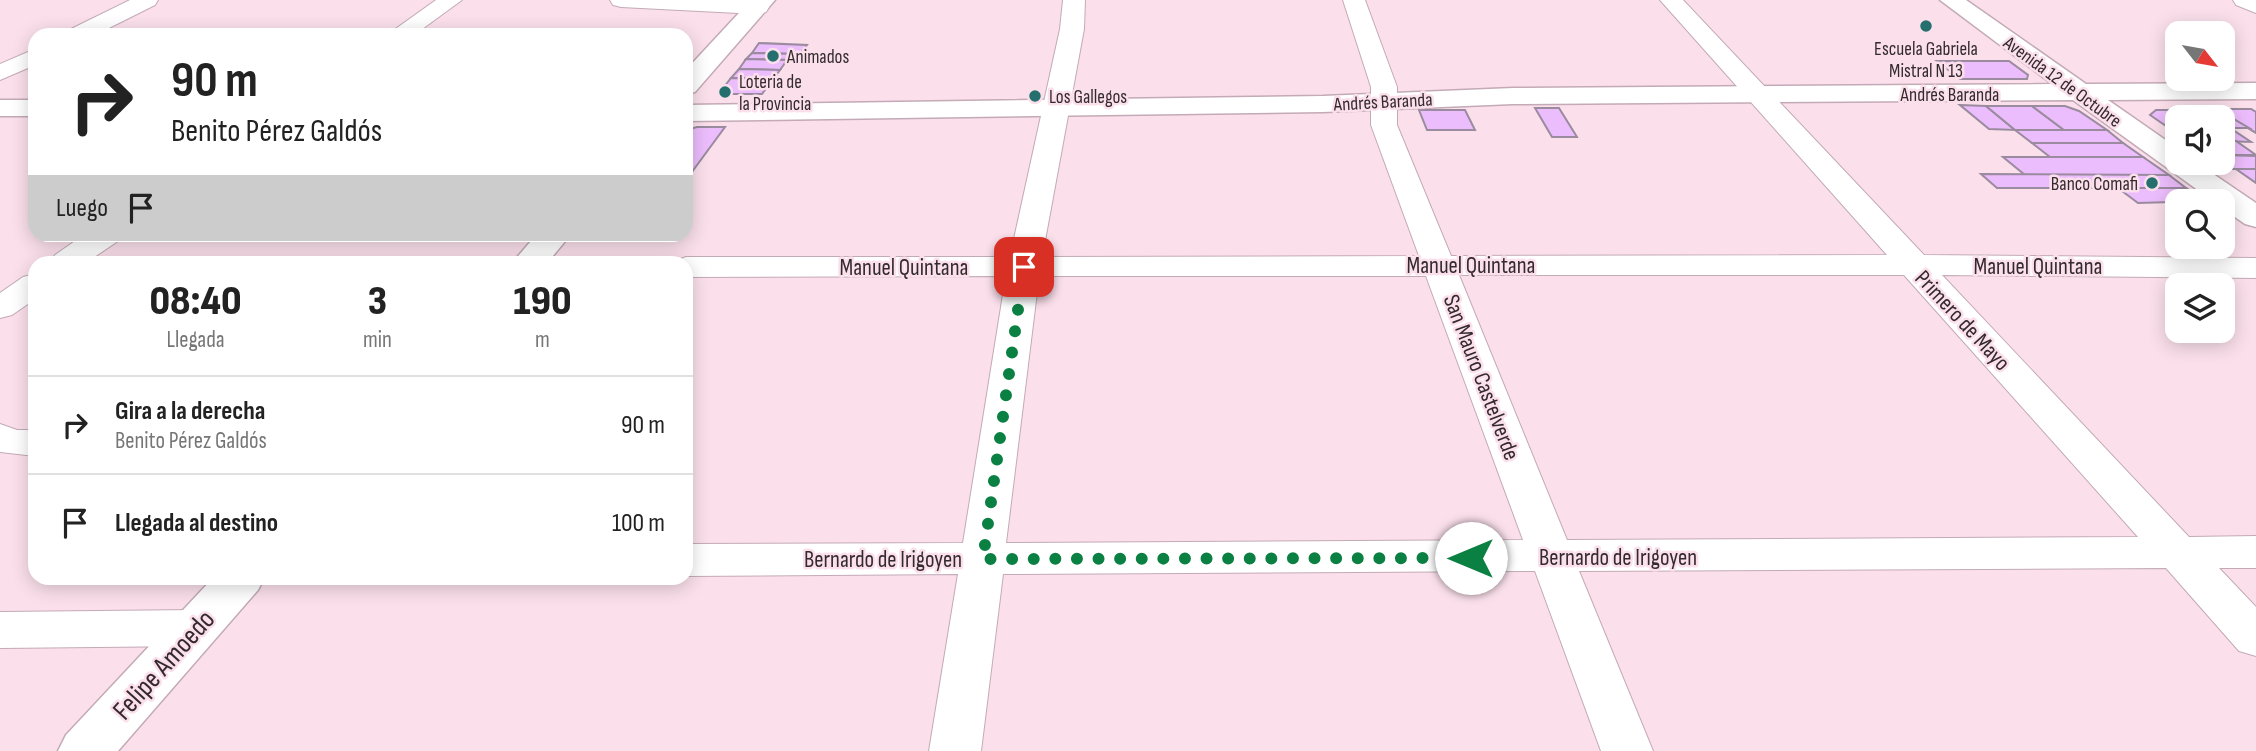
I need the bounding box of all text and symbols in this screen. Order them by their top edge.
marker: Escuela Gabriela Mistral N 13 [1918,18,1934,34]
north arrow [2165,21,2235,91]
map controls [2165,21,2235,343]
street label: Avenida 12 de Octubre [1998,31,2126,133]
place label: Escuela Gabriela Mistral N 13 [1874,38,1978,83]
place label: Animados [786,46,849,69]
marker: Animados [765,48,781,64]
text: 90 m [171,52,258,111]
icon: right [56,56,147,147]
place label: Loteria de la Provincia [739,71,811,116]
marker: Loteria de la Provincia [717,84,733,100]
street label: Andrés Baranda [1900,84,1999,107]
place label: Los Gallegos [1049,86,1127,109]
marker: Los Gallegos [1027,88,1043,104]
street label: Andrés Baranda [1332,88,1433,117]
button: sound [2165,105,2235,175]
text: Benito Pérez Galdós [171,112,382,151]
place label: Banco Comafi [2051,173,2138,196]
marker: Banco Comafi [2144,175,2160,191]
icon: arrive [122,189,160,227]
button: search [2165,189,2235,259]
text: Luego [56,193,108,224]
pin [994,237,1054,297]
icon: arrive [1005,248,1043,286]
street label: Manuel Quintana [1407,252,1535,280]
street label: Manuel Quintana [1974,253,2102,281]
street label: Manuel Quintana [840,254,968,282]
street label: Primero de Mayo [1909,265,2016,377]
button: layers [2165,273,2235,343]
text: 08:40 [149,276,242,327]
text: 3 [368,276,387,327]
text: 190 [513,276,572,327]
street label: San Mauro Castelverde [1437,291,1525,464]
text: Llegada [166,326,225,354]
text: min [363,326,392,354]
text: m [535,326,550,354]
text: Gira a la derecha [115,396,265,427]
icon: right [56,406,94,444]
text: 90 m [621,410,665,441]
text: Benito Pérez Galdós [115,427,267,455]
icon: arrive [56,504,94,542]
text: Llegada al destino [115,508,278,539]
text: 100 m [612,508,665,539]
position arrow [1434,521,1508,595]
street label: Bernardo de Irigoyen [1539,544,1697,572]
street label: Bernardo de Irigoyen [804,546,962,574]
street label: Felipe Amoedo [106,603,222,727]

